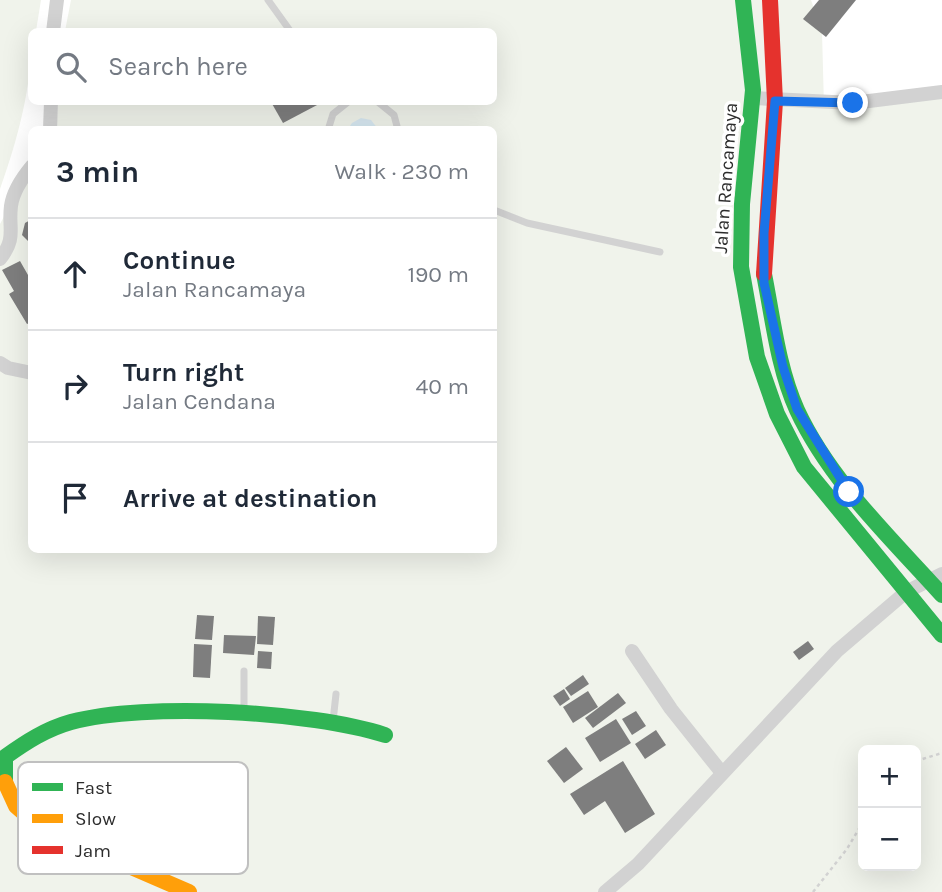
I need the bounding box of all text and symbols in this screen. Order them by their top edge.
search box [28,28,497,105]
icon: search [52,48,90,86]
text: Search here [108,51,248,82]
route end [837,87,868,118]
street label: Jalan Rancamaya [710,102,742,254]
text: 3 min [56,154,139,190]
text: Walk · 230 m [335,158,469,185]
text: Continue [123,245,235,276]
icon: ahead [56,255,94,293]
text: 190 m [407,261,469,288]
text: Jalan Rancamaya [123,276,306,303]
text: Turn right [123,357,244,388]
icon: right [56,367,94,405]
text: 40 m [416,373,469,400]
text: Jalan Cendana [123,388,276,415]
route start [833,476,864,507]
icon: arrive [56,479,94,517]
text: Arrive at destination [123,483,377,514]
map controls [858,745,921,871]
button: + [858,745,921,808]
legend [18,762,248,874]
text: Fast [75,777,112,799]
text: Slow [75,808,116,830]
button: − [858,808,921,871]
text: Jam [75,840,111,862]

